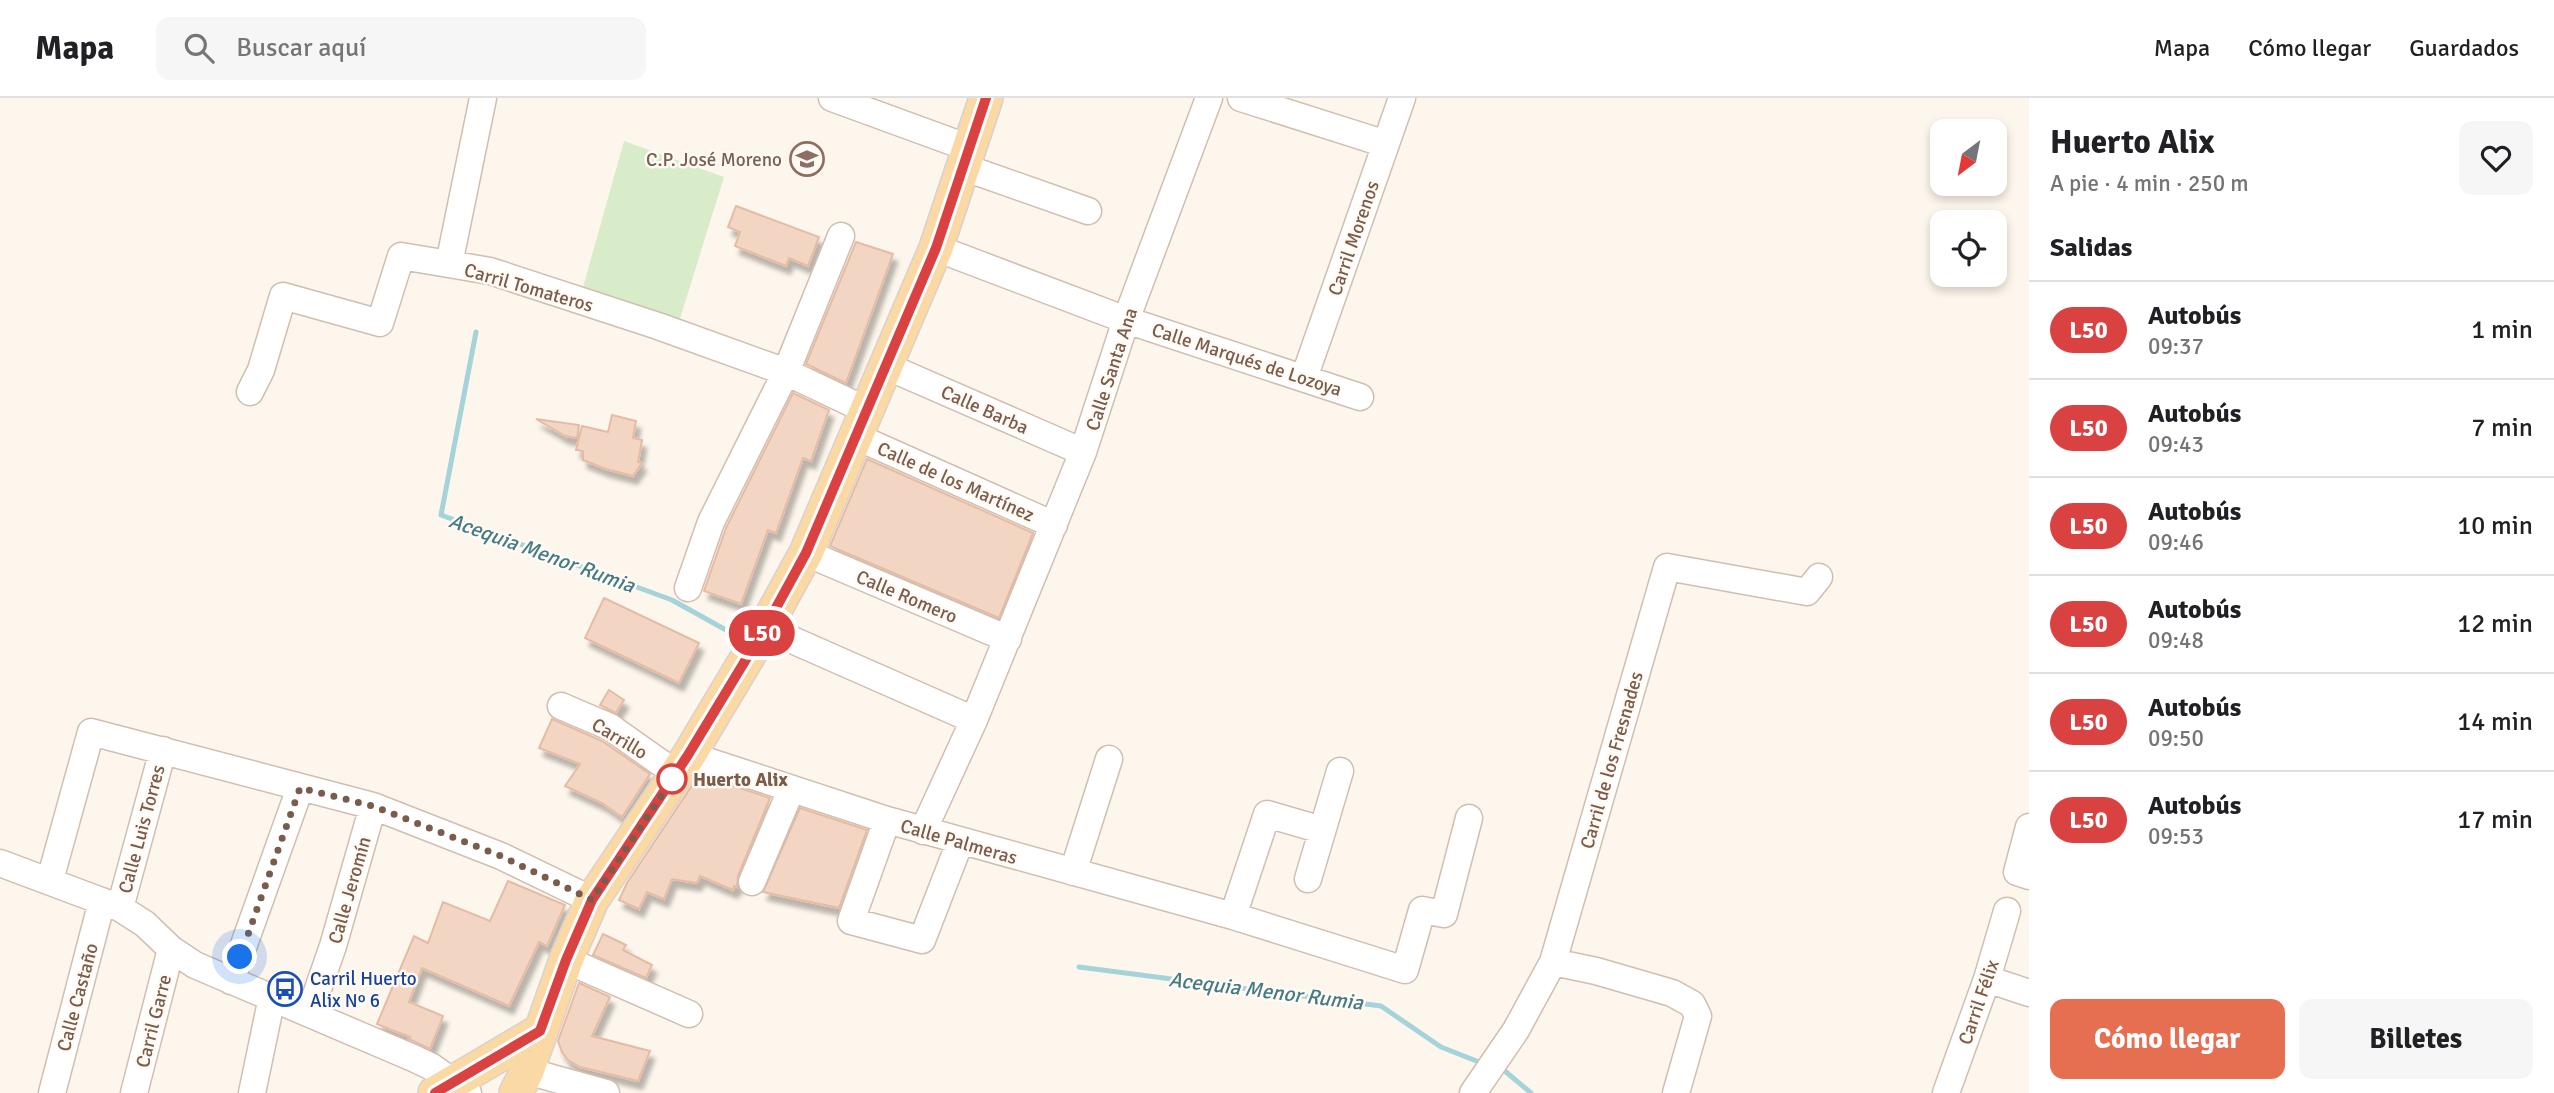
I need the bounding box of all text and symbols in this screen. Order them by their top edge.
search box [156,17,646,80]
text: Mapa [35,28,114,69]
icon: search [180,29,218,67]
text: Buscar aquí [236,32,366,64]
text: Mapa [2154,33,2210,63]
text: Cómo llegar [2248,33,2371,63]
text: Guardados [2409,33,2519,63]
north arrow [1930,119,2007,196]
map controls [1930,119,2007,287]
button: heart [2459,121,2533,195]
text: Huerto Alix [2050,122,2214,163]
school or university icon: C.P. José Moreno [788,140,826,178]
place label: C.P. José Moreno [646,148,782,172]
text: A pie · 4 min · 250 m [2050,169,2249,198]
street label: Carril Morenos [1323,178,1385,299]
button: locate [1930,210,2007,287]
text: Salidas [2050,232,2132,264]
street label: Carril Tomateros [461,258,596,318]
text: Autobús [2148,300,2241,332]
street label: Calle Santa Ana [1081,305,1143,434]
text: 1 min [2471,314,2533,346]
text: L50 [2069,315,2108,345]
street label: Calle Marqués de Lozoya [1149,318,1345,402]
text: 09:37 [2148,332,2204,361]
street label: Calle Barba [937,380,1032,440]
text: Autobús [2148,398,2241,430]
text: 7 min [2471,412,2533,444]
text: L50 [2069,413,2108,443]
text: 09:43 [2148,430,2204,459]
street label: Calle de los Martínez [873,436,1038,527]
text: Autobús [2148,496,2241,528]
water label: Acequia Menor Rumia [446,507,639,599]
text: 10 min [2457,510,2533,542]
text: L50 [2069,511,2108,541]
text: 09:46 [2148,528,2204,557]
street label: Calle Romero [852,565,961,629]
text: Autobús [2148,594,2241,626]
text: 12 min [2457,608,2533,640]
text: L50 [2069,609,2108,639]
line badge: L50 [722,610,802,656]
text: L50 [743,618,781,648]
text: 09:48 [2148,626,2204,655]
street label: Carril de los Fresnades [1575,669,1649,852]
text: Autobús [2148,692,2241,724]
text: 14 min [2457,706,2533,738]
text: L50 [2069,707,2108,737]
street label: Carrillo [587,713,652,765]
text: 09:50 [2148,724,2204,753]
street label: Calle Luis Torres [113,762,171,896]
marker: Huerto Alix [657,764,687,794]
place label: Huerto Alix [693,768,788,792]
text: Autobús [2148,790,2241,822]
text: 17 min [2457,804,2533,836]
text: L50 [2069,805,2108,835]
street label: Calle Palmeras [898,814,1020,870]
text: 09:53 [2148,822,2204,851]
street label: Calle Jeromín [323,834,377,947]
your location [222,939,257,974]
street label: Calle Castaño [52,940,104,1054]
street label: Carril Félix [1953,956,2005,1048]
water label: Acequia Menor Rumia [1167,966,1366,1016]
place label: Carril Huerto Alix Nº 6 [310,967,417,1013]
bus stop icon: Carril Huerto Alix Nº 6 [266,970,304,1008]
street label: Carril Garre [131,972,177,1070]
button: Cómo llegar [2050,999,2285,1079]
button: Billetes [2299,999,2533,1079]

